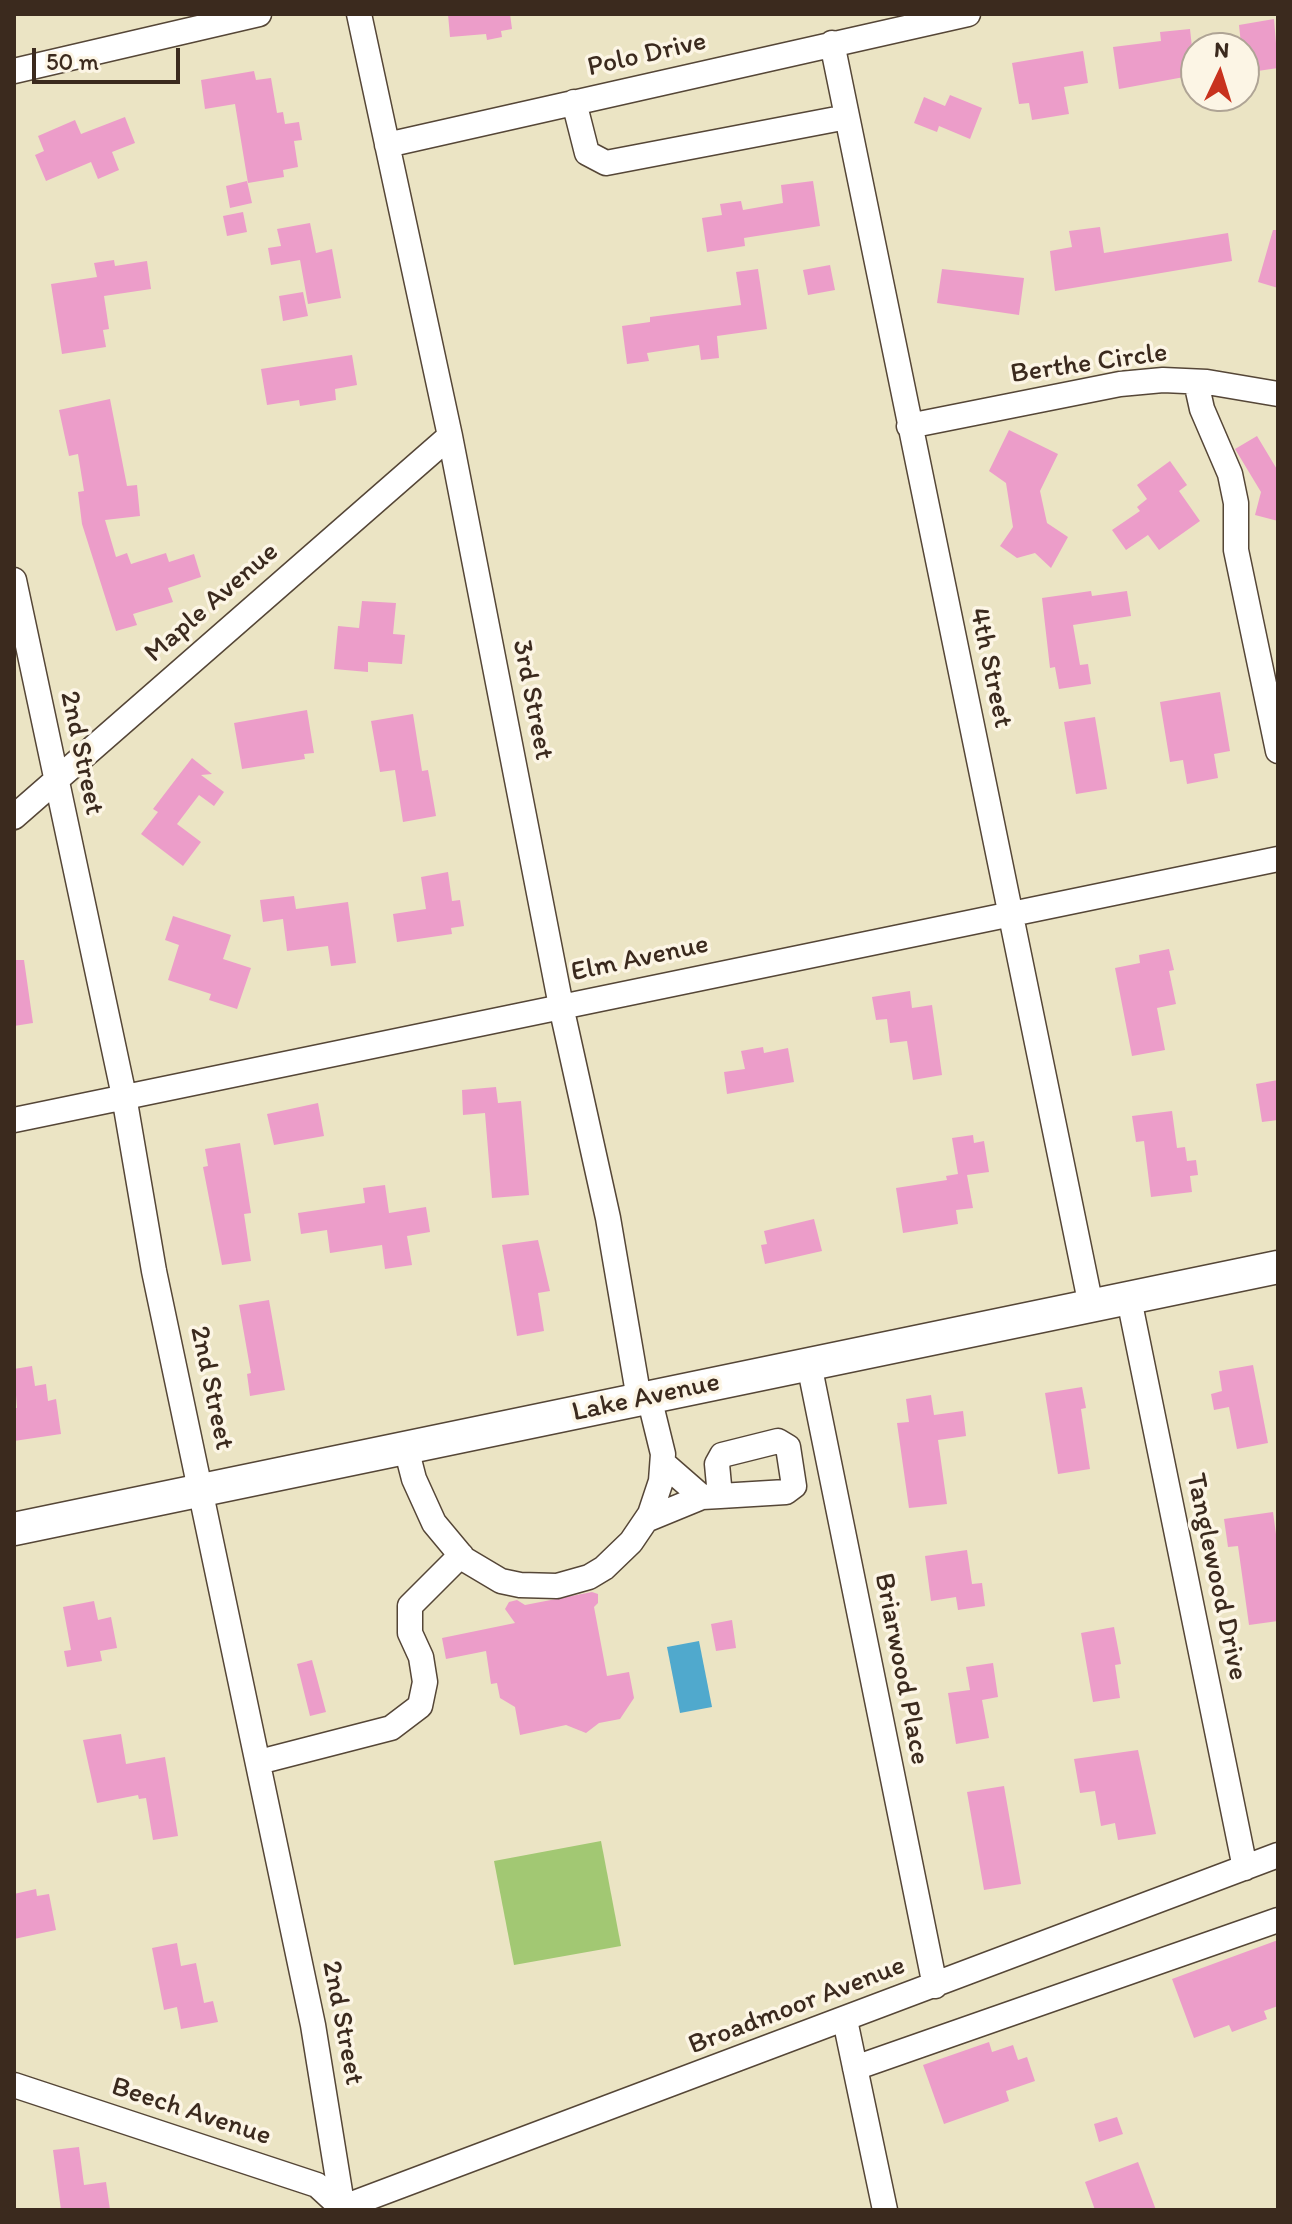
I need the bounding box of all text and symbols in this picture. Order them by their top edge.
street label: Polo Drive [584,25,710,85]
scale bar [36,32,184,82]
north arrow [1180,32,1260,112]
text: N [1213,36,1230,64]
text: 50 m [46,47,99,76]
street label: Berthe Circle [1009,336,1169,392]
street label: Maple Avenue [138,536,286,670]
street label: 4th Street [961,605,1019,731]
street label: 3rd Street [504,637,560,763]
street label: 2nd Street [51,688,111,818]
street label: Elm Avenue [568,928,712,990]
street label: 2nd Street [181,1323,241,1453]
street label: Lake Avenue [569,1366,723,1430]
street label: Tanglewood Drive [1178,1470,1254,1684]
street label: Briarwood Place [866,1570,936,1768]
street label: Broadmoor Avenue [684,1949,910,2063]
street label: 2nd Street [314,1958,370,2088]
street label: Beech Avenue [107,2070,275,2154]

